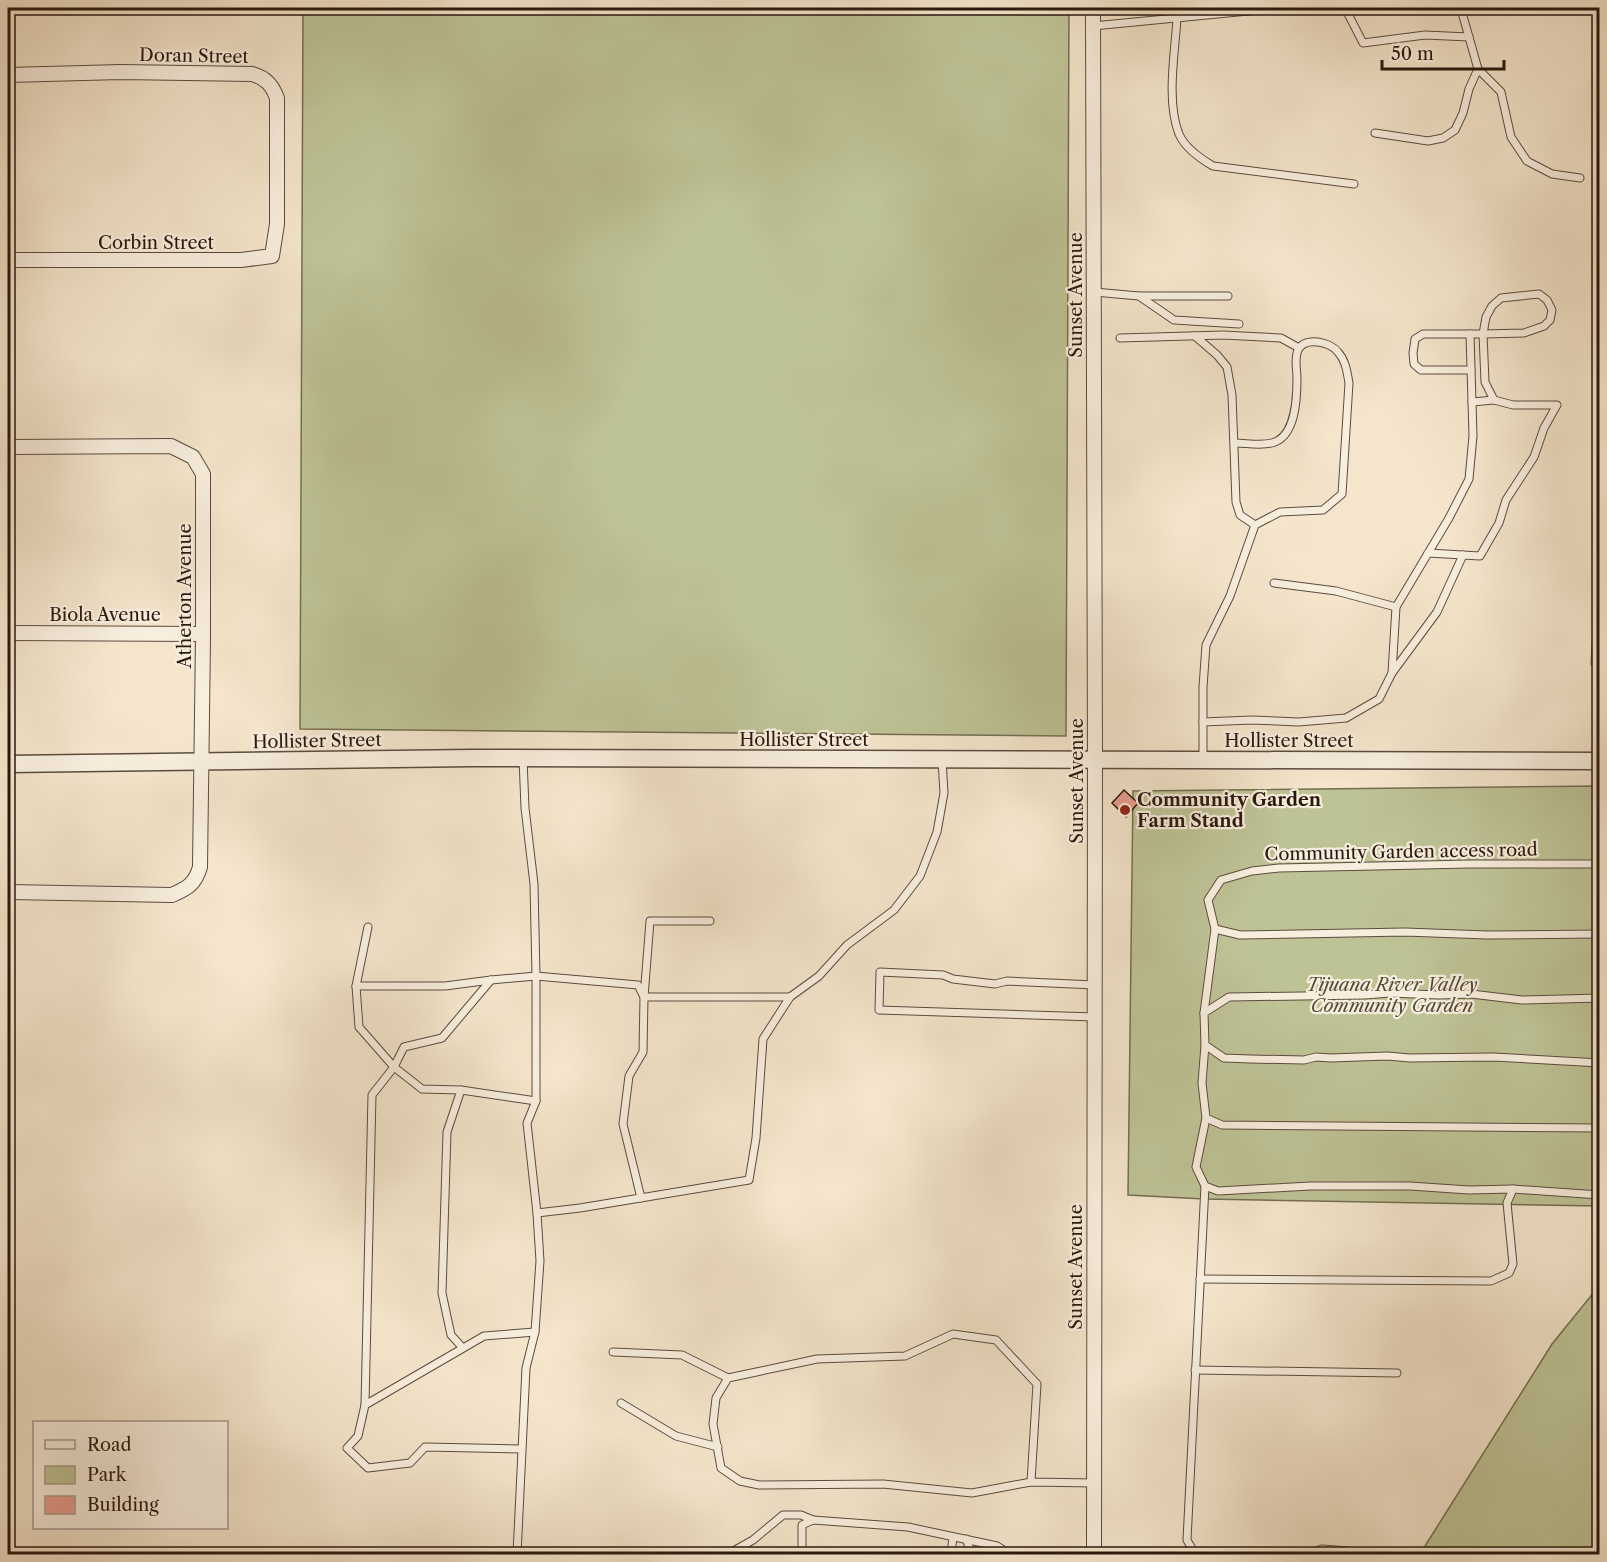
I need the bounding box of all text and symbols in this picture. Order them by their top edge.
scale bar [1382,33,1504,71]
text: 50 m [1391,43,1434,65]
street label: Doran Street [139,44,250,68]
street label: Corbin Street [98,232,215,254]
street label: Sunset Avenue [1065,232,1087,358]
street label: Atherton Avenue [174,523,196,670]
street label: Biola Avenue [49,604,161,626]
street label: Sunset Avenue [1066,718,1088,844]
street label: Hollister Street [252,729,383,753]
street label: Hollister Street [739,729,869,751]
street label: Hollister Street [1224,730,1354,752]
place label: Community Garden Farm Stand [1137,789,1322,832]
marker: Community Garden Farm Stand [1118,803,1132,817]
street label: Community Garden access road [1264,839,1538,865]
park label: Tijuana River Valley Community Garden [1307,974,1477,1017]
street label: Sunset Avenue [1065,1204,1087,1330]
legend [33,1421,228,1529]
text: Road [87,1434,132,1456]
text: Park [87,1464,128,1486]
text: Building [87,1494,159,1516]

